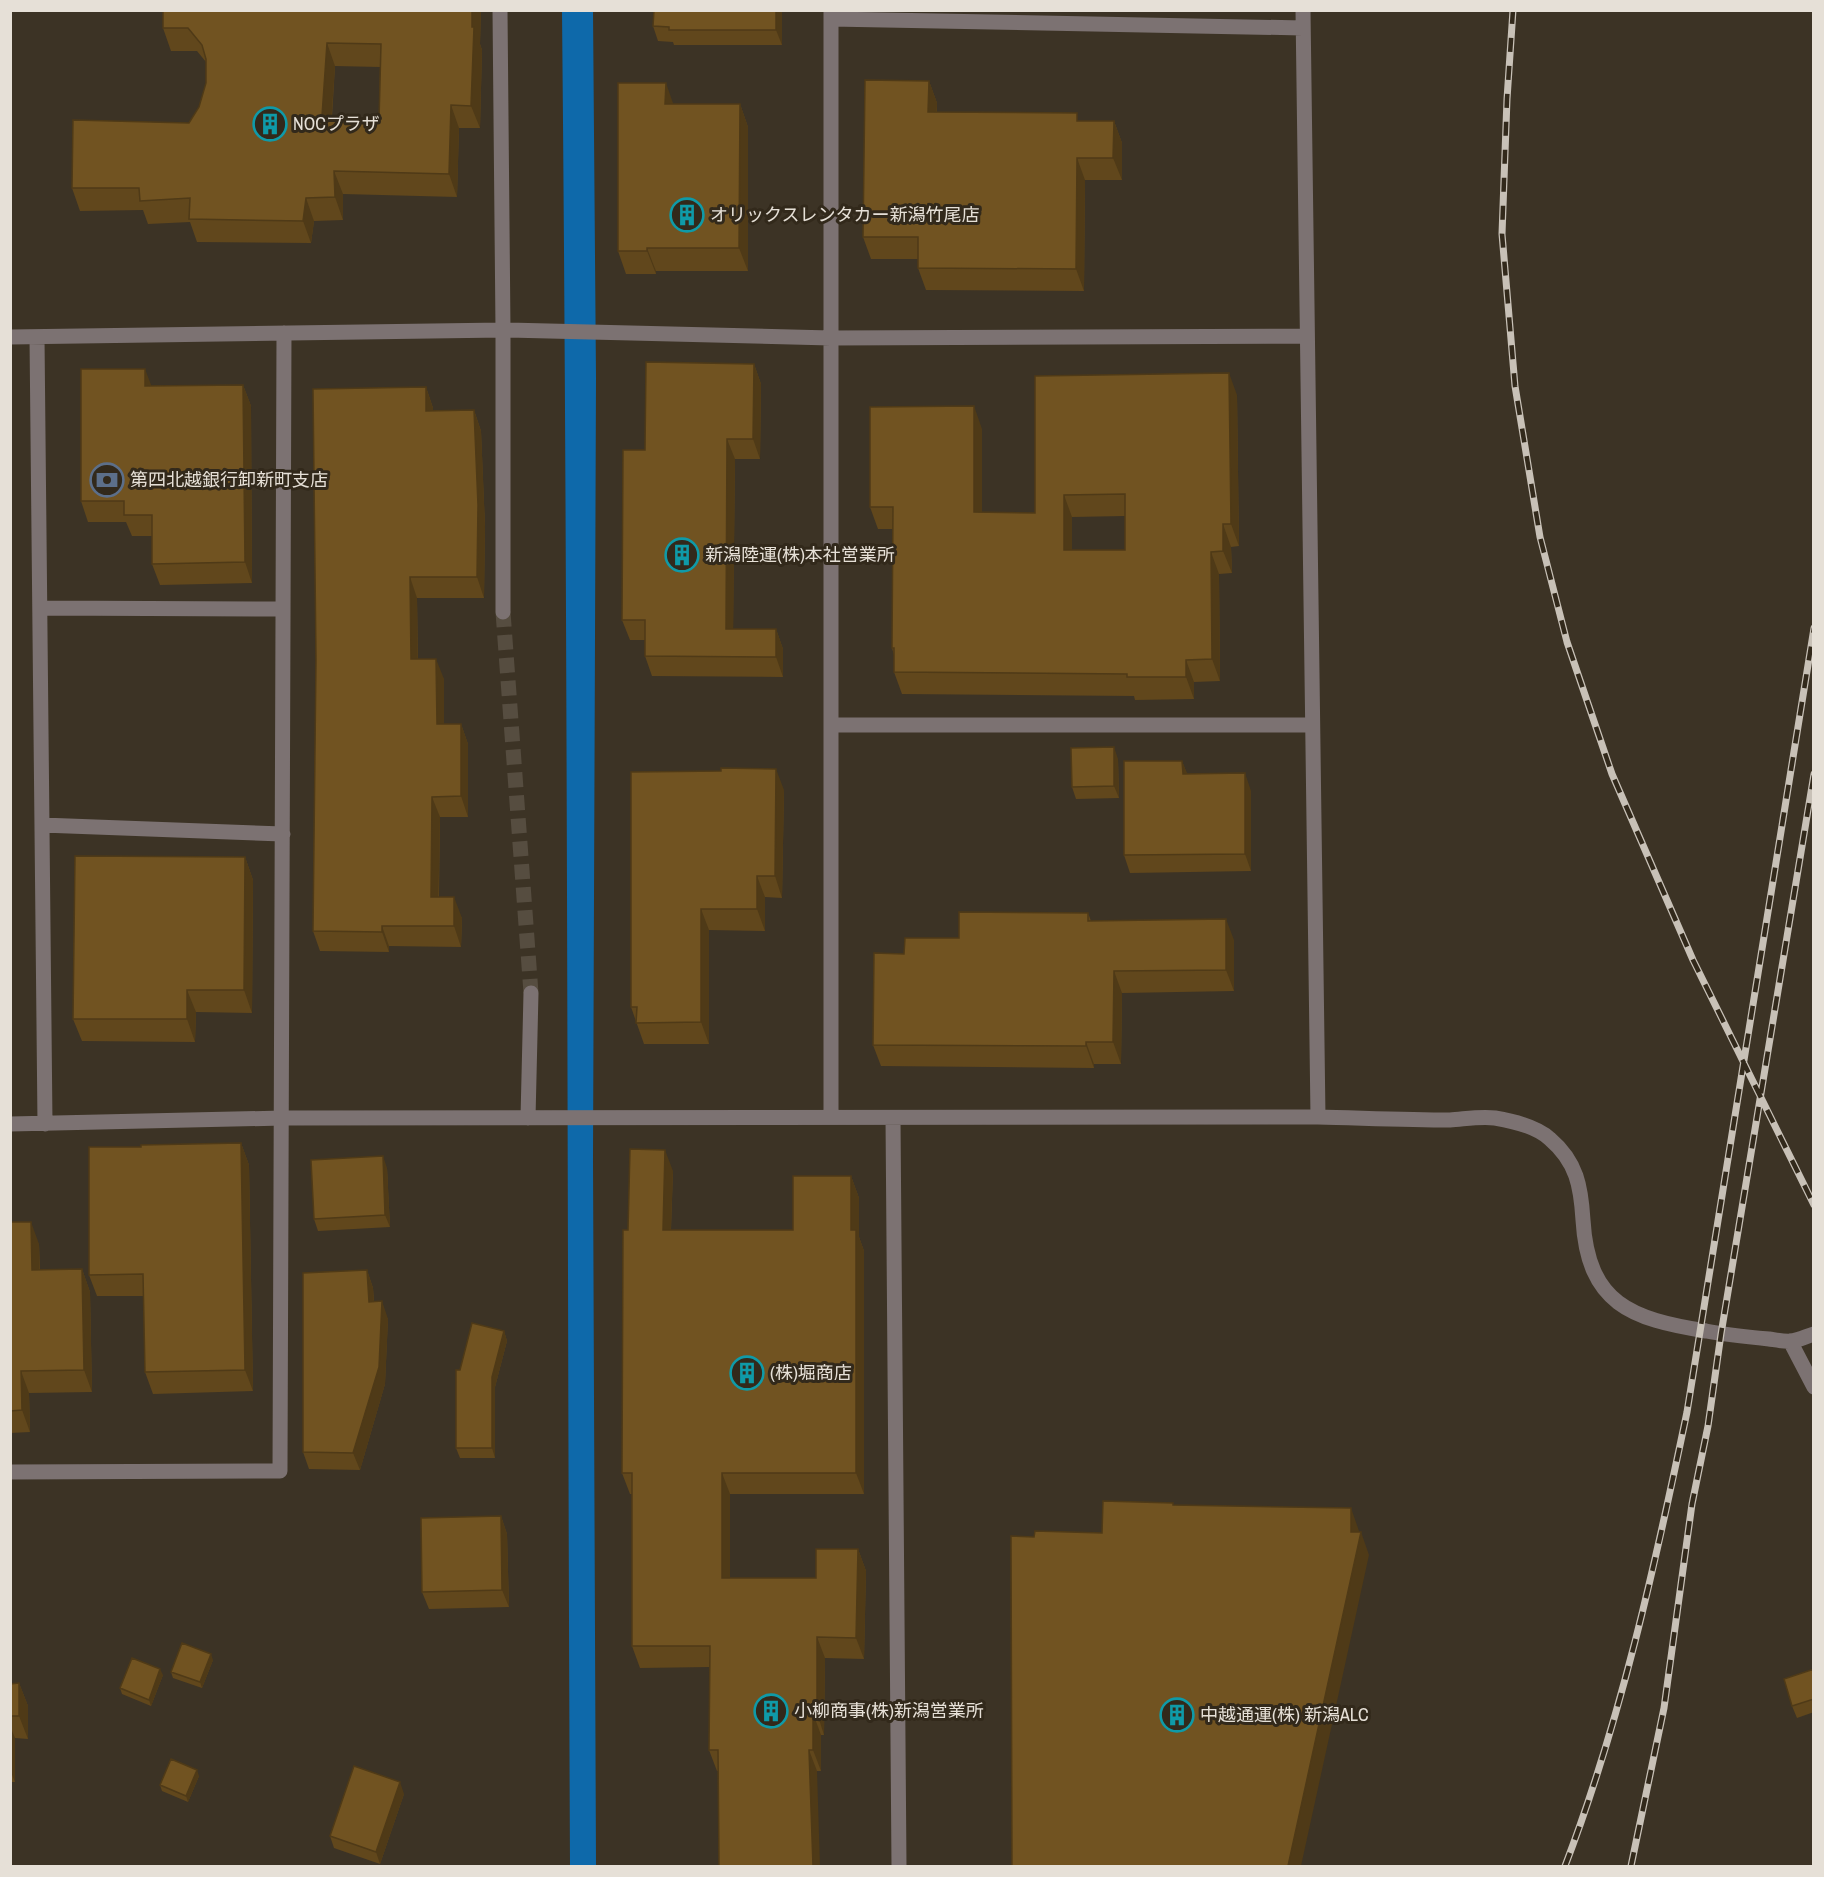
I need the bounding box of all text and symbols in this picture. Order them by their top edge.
building icon: NOCプラザ [252,106,288,142]
place label: NOCプラザ [293,111,380,136]
building icon: オリックスレンタカー新潟竹尾店 [669,197,705,233]
place label: オリックスレンタカー新潟竹尾店 [710,202,979,227]
bank icon: 第四北越銀行卸新町支店 [89,462,125,498]
place label: 第四北越銀行卸新町支店 [130,467,328,492]
building icon: 新潟陸運(株)本社営業所 [664,537,700,573]
place label: 新潟陸運(株)本社営業所 [705,542,895,567]
building icon: (株)堀商店 [729,1355,765,1391]
place label: (株)堀商店 [770,1360,852,1385]
building icon: 小柳商事(株)新潟営業所 [753,1693,789,1729]
building icon: 中越通運(株) 新潟ALC [1159,1697,1195,1733]
place label: 小柳商事(株)新潟営業所 [794,1698,984,1723]
place label: 中越通運(株) 新潟ALC [1200,1702,1369,1727]

